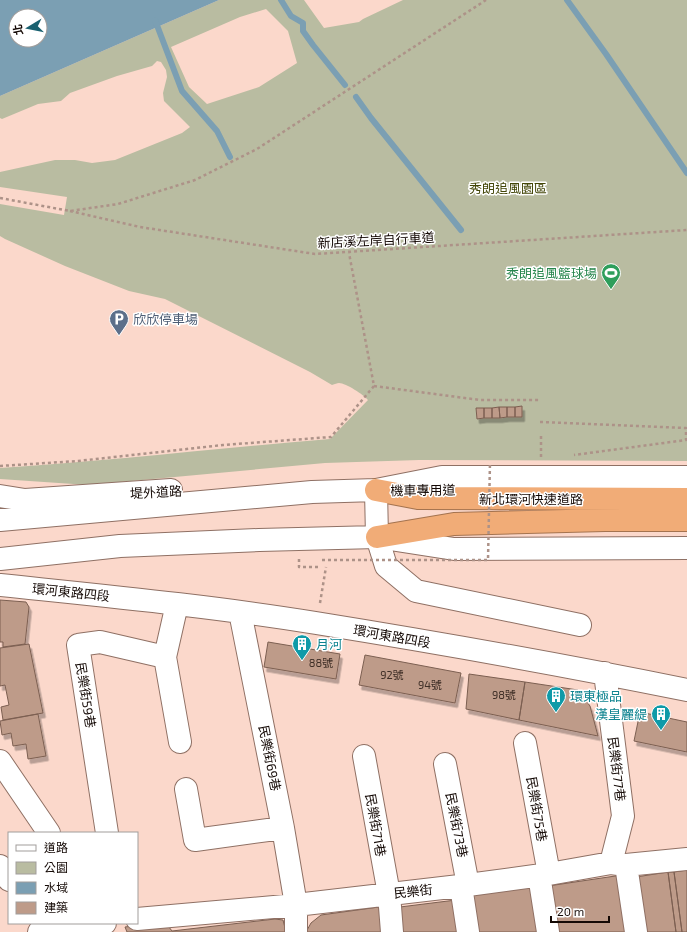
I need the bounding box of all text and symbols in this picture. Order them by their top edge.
north arrow [8,8,48,48]
text: 北 [10,23,25,36]
park label: 秀朗追風園區 [469,180,547,196]
street label: 新店溪左岸自行車道 [317,229,435,251]
sports icon: 秀朗追風籃球場 [600,262,622,290]
place label: 秀朗追風籃球場 [506,265,597,281]
parking icon: 欣欣停車場 [108,308,130,336]
place label: 欣欣停車場 [133,311,198,327]
street label: 機車專用道 [390,481,456,499]
street label: 堤外道路 [130,483,182,501]
street label: 新北環河快速道路 [479,491,583,507]
street label: 環河東路四段 [31,580,111,604]
street label: 環河東路四段 [352,621,432,651]
building icon: 月河 [291,633,313,661]
place label: 月河 [316,636,342,652]
house number: 88號 [309,656,333,669]
street label: 民樂街59巷 [73,661,99,729]
house number: 92號 [380,668,404,681]
house number: 94號 [418,678,442,691]
building icon: 環東極品 [545,685,567,713]
house number: 98號 [492,688,516,701]
place label: 環東極品 [570,688,622,704]
building icon: 漢皇麗緹 [650,703,672,731]
place label: 漢皇麗緹 [595,706,647,722]
street label: 民樂街69巷 [256,724,284,792]
street label: 民樂街77巷 [605,736,629,802]
street label: 民樂街75巷 [523,775,551,843]
street label: 民樂街73巷 [443,791,471,859]
street label: 民樂街71巷 [363,792,389,858]
legend [8,832,138,924]
text: 道路 [44,840,68,854]
text: 公園 [44,860,68,874]
text: 水域 [44,880,68,894]
street label: 民樂街 [393,881,433,901]
scale bar [551,898,609,924]
text: 建築 [44,900,68,914]
text: 20 m [557,904,584,918]

